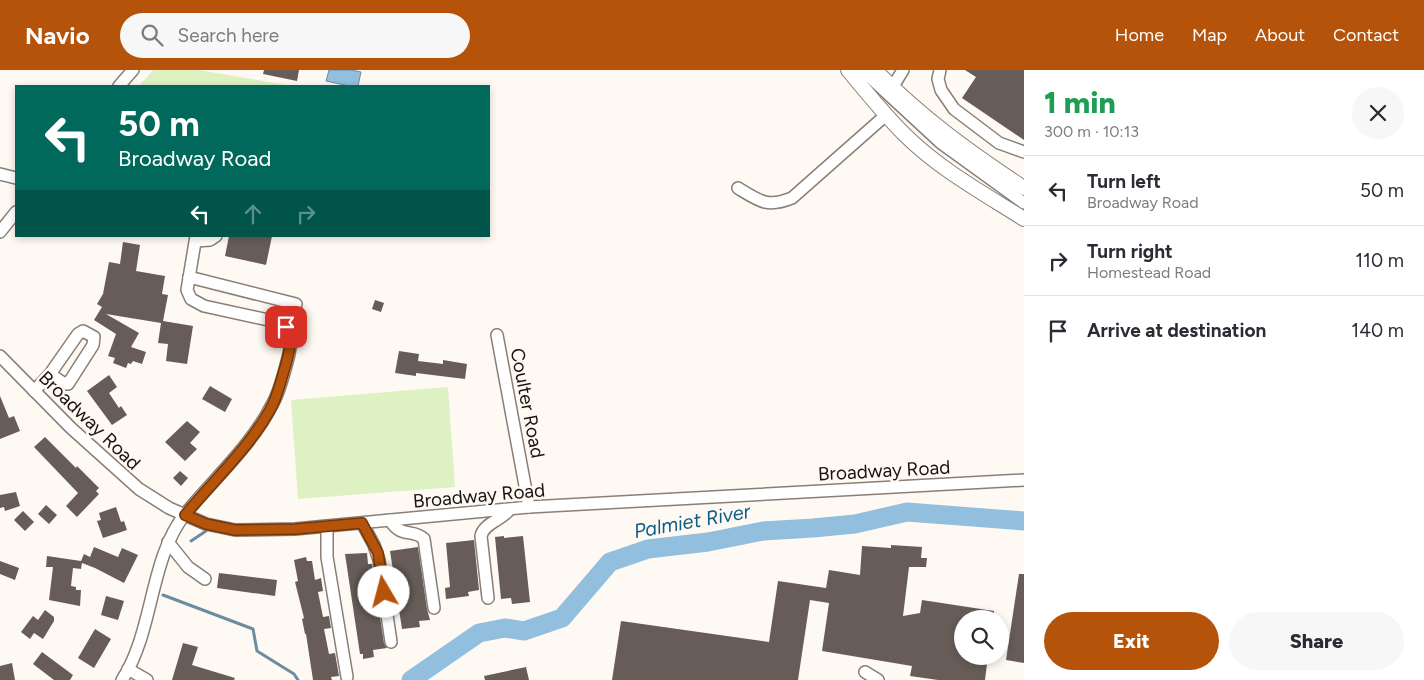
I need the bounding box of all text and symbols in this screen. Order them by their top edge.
search box [120,13,470,58]
text: Navio [25,21,90,50]
icon: search [138,21,166,49]
text: Search here [178,24,279,47]
text: Home [1115,24,1164,46]
text: Map [1192,24,1227,46]
text: About [1255,24,1305,46]
text: Contact [1333,24,1399,46]
text: 1 min [1044,84,1116,121]
button: close [1352,87,1404,139]
text: 50 m [118,103,200,145]
icon: left [35,105,100,170]
text: 300 m · 10:13 [1044,122,1139,141]
text: Broadway Road [118,145,271,172]
text: Turn left [1087,170,1161,193]
icon: left [1044,177,1072,205]
text: 50 m [1360,179,1404,202]
text: Broadway Road [1087,193,1199,212]
icon: left [186,200,214,228]
icon: ahead [239,200,267,228]
icon: right [292,200,320,228]
text: Turn right [1087,240,1173,263]
icon: right [1044,247,1072,275]
text: 110 m [1355,249,1404,272]
text: Homestead Road [1087,263,1211,282]
pin [265,306,307,348]
icon: arrive [272,313,300,341]
icon: arrive [1044,317,1072,345]
text: Arrive at destination [1087,319,1266,342]
text: 140 m [1351,319,1404,342]
street label: Coulter Road [506,346,549,460]
street label: Broadway Road [34,366,145,475]
street label: Broadway Road [817,456,951,485]
street label: Broadway Road [412,478,546,513]
water label: Palmiet River [632,499,753,543]
position arrow [357,565,409,617]
map controls [954,610,1009,665]
button: search [954,610,1009,665]
button: Exit [1044,612,1219,670]
button: Share [1229,612,1404,670]

